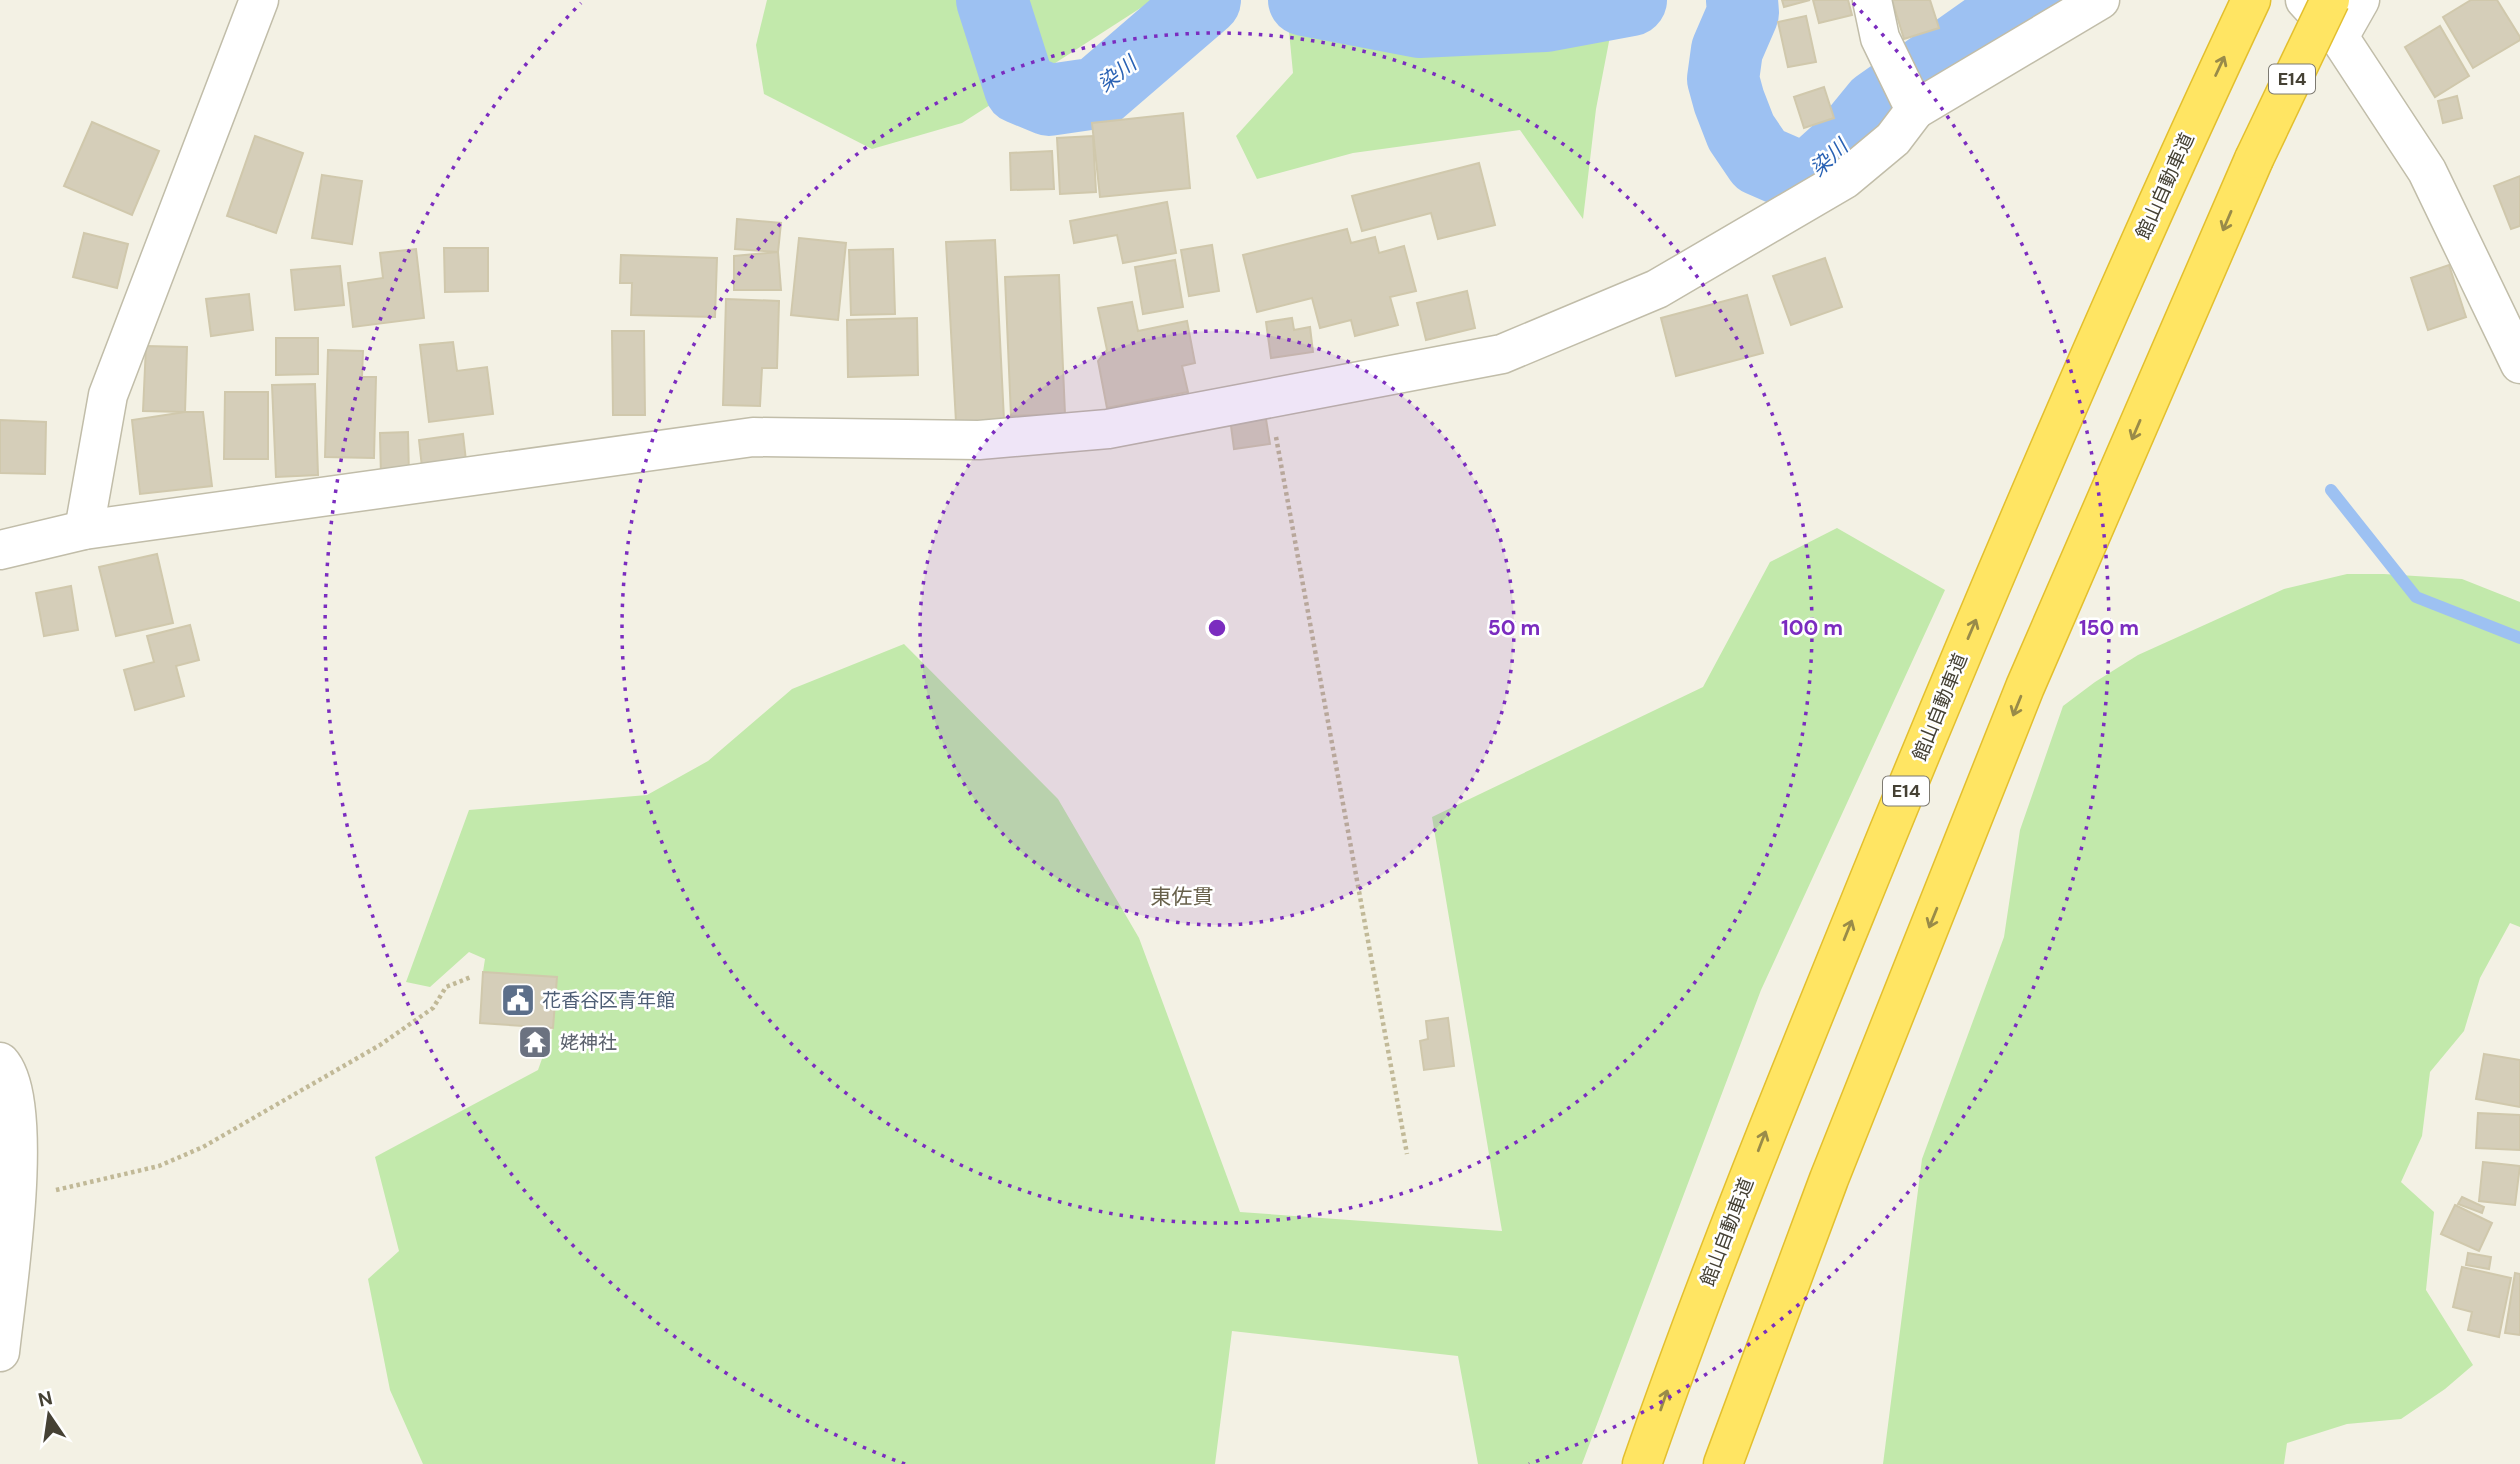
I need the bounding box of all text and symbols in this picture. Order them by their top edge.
water label: 染川 [1092,49,1144,98]
one-way arrow [2214,56,2227,77]
road number: E14 [2269,64,2315,94]
street label: 館山自動車道 [2130,129,2200,243]
water label: 染川 [1804,132,1855,183]
one-way arrow [2220,210,2233,232]
one-way arrow [2129,419,2142,440]
text: 50 m [1488,614,1540,642]
text: 100 m [1781,614,1843,642]
text: 150 m [2079,614,2139,642]
centre of rings [1205,616,1229,640]
one-way arrow [1966,619,1979,641]
street label: 館山自動車道 [1907,649,1973,765]
one-way arrow [2009,695,2022,717]
road number: E14 [1883,776,1929,806]
district label: 東佐貫 [1151,883,1214,911]
one-way arrow [1925,906,1938,928]
one-way arrow [1843,920,1856,942]
public building icon: 花香谷区青年館 [499,981,537,1019]
place label: 花香谷区青年館 [542,988,675,1013]
temple icon: 姥神社 [516,1023,554,1061]
place label: 姥神社 [560,1030,617,1055]
one-way arrow [1757,1131,1770,1152]
street label: 館山自動車道 [1695,1174,1759,1290]
north arrow [14,1380,84,1450]
text: N [36,1385,55,1413]
one-way arrow [1659,1389,1671,1411]

